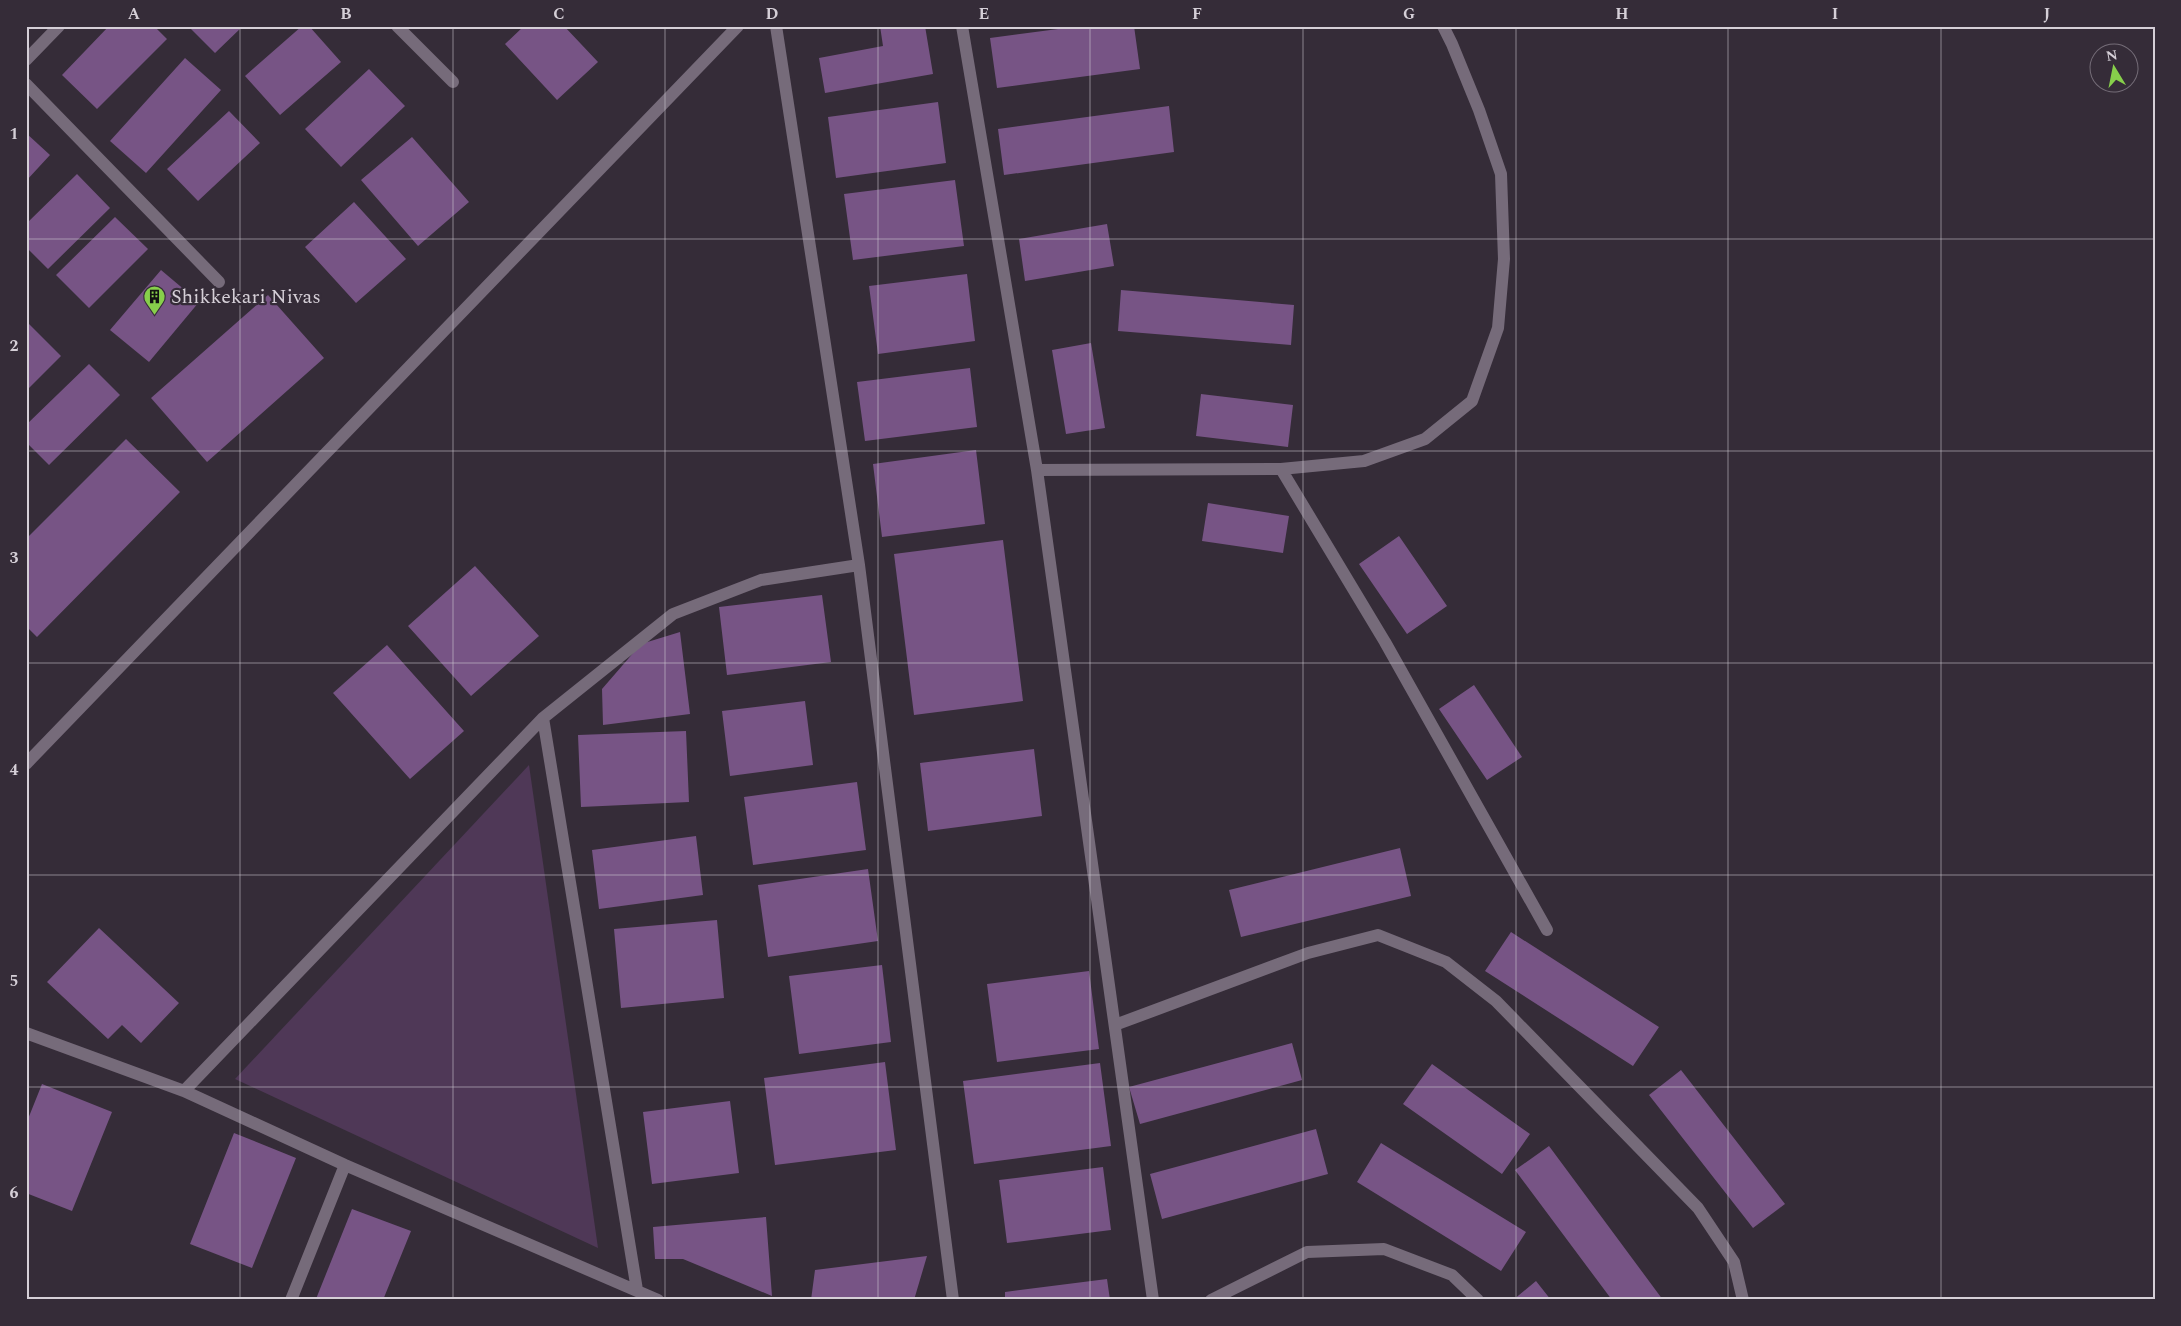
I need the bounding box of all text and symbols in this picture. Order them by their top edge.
text: A [128,2,141,26]
text: B [340,2,352,26]
text: C [553,2,565,26]
text: D [766,2,779,26]
text: E [979,2,989,26]
text: F [1192,2,1202,26]
text: G [1403,2,1415,26]
text: H [1615,2,1629,26]
text: I [1832,2,1838,26]
text: J [2044,2,2051,26]
north arrow [2088,42,2138,92]
text: N [2104,44,2119,67]
text: 1 [10,122,18,146]
place label: Shikkekari Nivas [171,282,321,312]
building icon: Shikkekari Nivas [143,285,167,316]
text: 2 [10,334,19,358]
text: 3 [10,546,19,570]
text: 4 [10,758,19,782]
text: 5 [10,969,18,993]
text: 6 [10,1181,19,1205]

